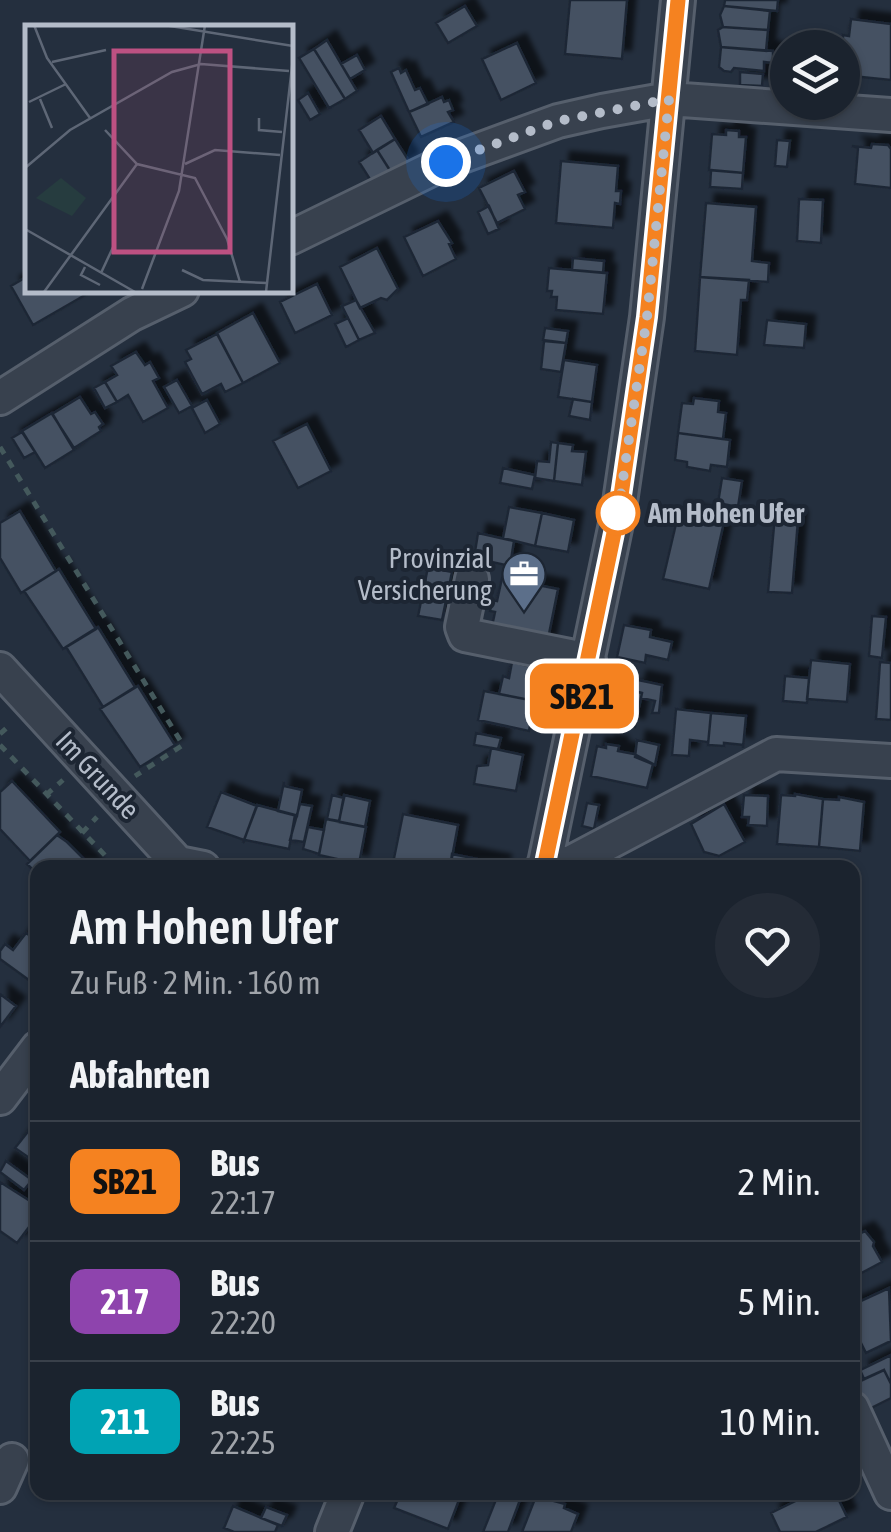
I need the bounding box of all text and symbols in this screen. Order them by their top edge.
inset map [25,25,292,292]
map controls [770,30,860,120]
button: layers [770,30,860,120]
your location [421,137,471,187]
marker: Am Hohen Ufer [597,492,639,534]
place label: Am Hohen Ufer [647,497,805,529]
place label: Provinzial Versicherung [358,542,493,606]
office icon: Provinzial Versicherung [501,551,547,612]
line badge: SB21 [512,664,652,728]
text: SB21 [550,676,614,716]
street label: Im Grunde [50,725,146,825]
button: heart [715,893,820,998]
text: Am Hohen Ufer [70,899,338,954]
text: Zu Fuß · 2 Min. · 160 m [70,964,321,1001]
text: Abfahrten [70,1053,210,1096]
text: Bus [210,1141,260,1184]
text: 2 Min. [738,1160,820,1203]
text: SB21 [93,1161,157,1201]
text: 22:17 [210,1184,276,1221]
text: Bus [210,1261,260,1304]
text: 5 Min. [738,1280,820,1323]
text: 217 [100,1281,150,1321]
text: 22:20 [210,1304,276,1341]
text: Bus [210,1381,260,1424]
text: 10 Min. [720,1400,820,1443]
text: 211 [100,1401,150,1441]
text: 22:25 [210,1424,276,1461]

